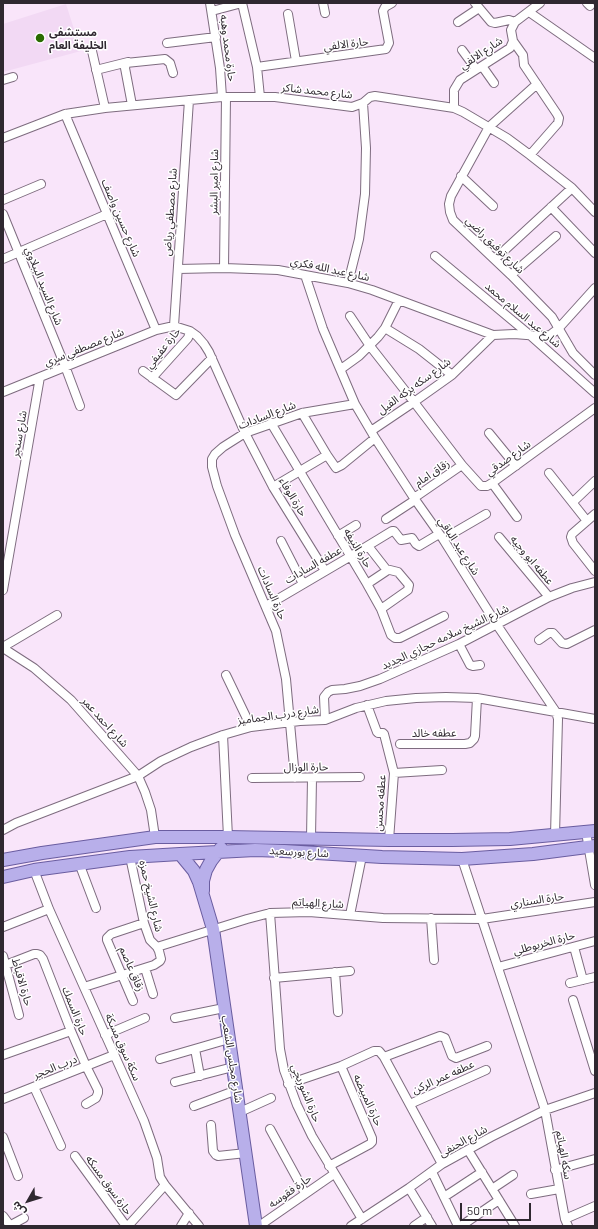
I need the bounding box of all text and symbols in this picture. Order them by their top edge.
street label: حارة محمد وهبه [217,14,239,82]
place label: مستشفى الخليفة العام [49,25,107,51]
marker: مستشفى الخليفة العام [34,32,46,44]
street label: شارع الالفي [457,34,505,72]
street label: حارة الالفي [323,35,369,53]
street label: شارع محمد شاكر [281,81,353,101]
street label: شارع امير البشر [207,149,221,215]
street label: شارع مصطفي رياض [160,168,180,256]
street label: شارع حسين واصف [99,177,143,259]
street label: شارع توفيق راضي [463,214,527,276]
street label: شارع السيد الببلاوي [22,245,66,327]
street label: شارع عبد الله فكري [289,254,371,284]
street label: شارع عبد السلام محمد [482,279,564,351]
street label: شارع مصطفي سري [42,325,126,369]
street label: حارة عفيفي [143,325,183,371]
street label: شارع سكه بركه الفيل [375,355,453,417]
street label: شارع السادات [236,398,298,432]
street label: شارع سنجر [8,410,30,458]
street label: شارع صدقي [483,437,533,479]
street label: زقاق امام [412,456,452,490]
street label: حارة الوفاء [276,475,310,519]
street label: شارع عبد الباقي [435,515,483,577]
street label: حارة النيفه [341,526,375,570]
street label: عطفه ابو وجيه [508,533,556,587]
street label: عطفه السادات [282,543,344,587]
street label: حارة السادات [255,564,289,622]
street label: شارع الشيخ سلامه حجازي الجديد [379,602,511,672]
street label: شارع احمد عمر [79,694,131,750]
street label: شارع درب الجماميز [236,703,320,727]
street label: عطفه خالد [412,726,456,740]
street label: حارة الوزال [284,760,328,774]
street label: عطفه محسن [371,774,389,832]
street label: شارع بورسعيد [269,844,329,860]
street label: شارع الشيخ حمزه [136,859,166,933]
street label: حارة السناري [509,889,565,911]
street label: شارع الهياتم [292,895,344,911]
street label: حارة الخربوطلي [512,928,576,958]
street label: زقاق عاصم [117,945,147,993]
street label: حارة الاقباط [9,956,35,1008]
street label: حارة السمك [59,985,91,1037]
street label: سكة سوق مسكة [102,1011,144,1083]
street label: شارع مجلس الشعب [219,1014,245,1104]
street label: درب الحجر [31,1052,79,1082]
street label: عطفه عمر الركن [410,1057,476,1097]
street label: حارة الشوربجي [288,1062,324,1124]
street label: حارة المبيضه [351,1072,385,1128]
street label: شارع الحنفى [436,1122,490,1160]
street label: سكه الهياتم [553,1129,575,1181]
street label: حارة سوق مسكه [83,1153,135,1217]
street label: حارة فقوسه [266,1171,314,1211]
north arrow [8,1181,48,1221]
scale bar [462,1195,533,1221]
text: ش [8,1199,28,1219]
text: 50 m [467,1203,492,1217]

